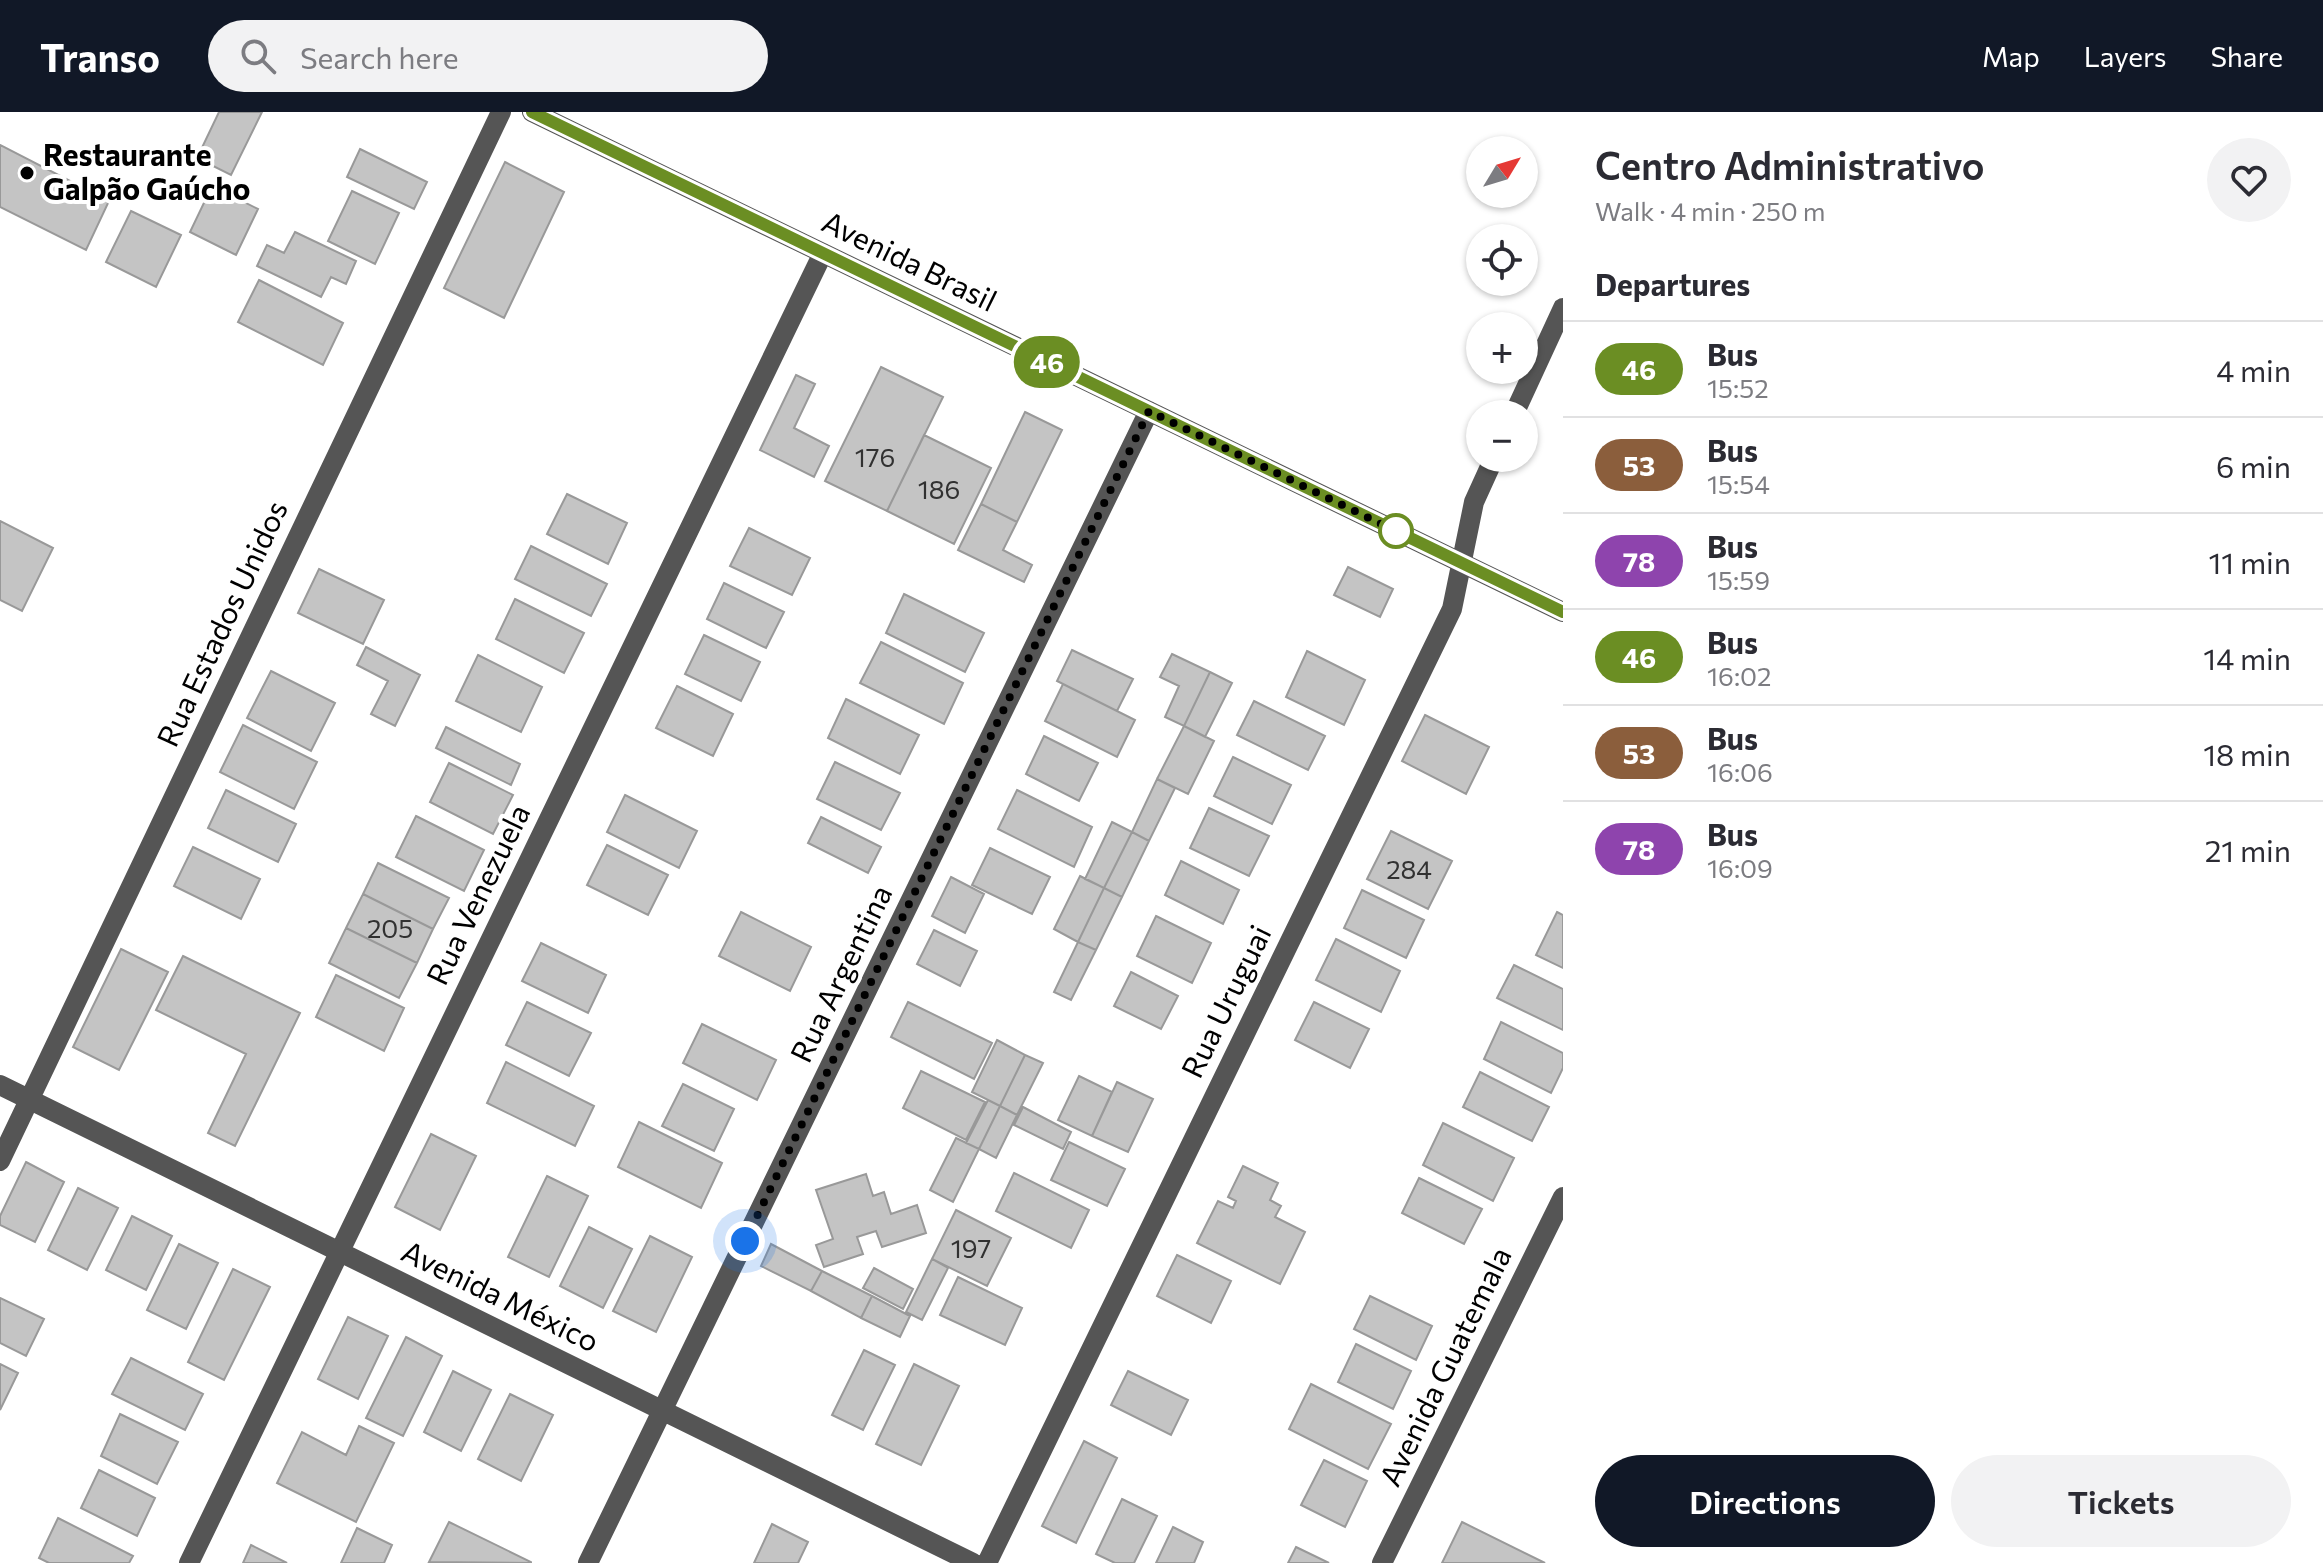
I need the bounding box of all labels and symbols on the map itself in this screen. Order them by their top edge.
place label: Restaurante Galpão Gaúcho [43,135,251,206]
north arrow [1466,136,1538,208]
marker: Restaurante Galpão Gaúcho [18,164,36,182]
street label: Avenida Brasil [817,202,1003,318]
line badge: 46 [1011,336,1083,388]
house number: 176 [855,441,895,472]
house number: 186 [918,473,960,504]
street label: Rua Estados Unidos [148,494,294,752]
unlabelled marker [1379,514,1413,548]
street label: Rua Venezuela [417,798,536,990]
house number: 284 [1386,853,1432,884]
street label: Rua Argentina [781,878,899,1068]
house number: 205 [367,912,413,943]
street label: Rua Uruguai [1172,919,1278,1083]
your location [725,1221,765,1261]
street label: Avenida México [396,1231,606,1358]
house number: 197 [951,1232,991,1263]
street label: Avenida Guatemala [1370,1240,1518,1491]

